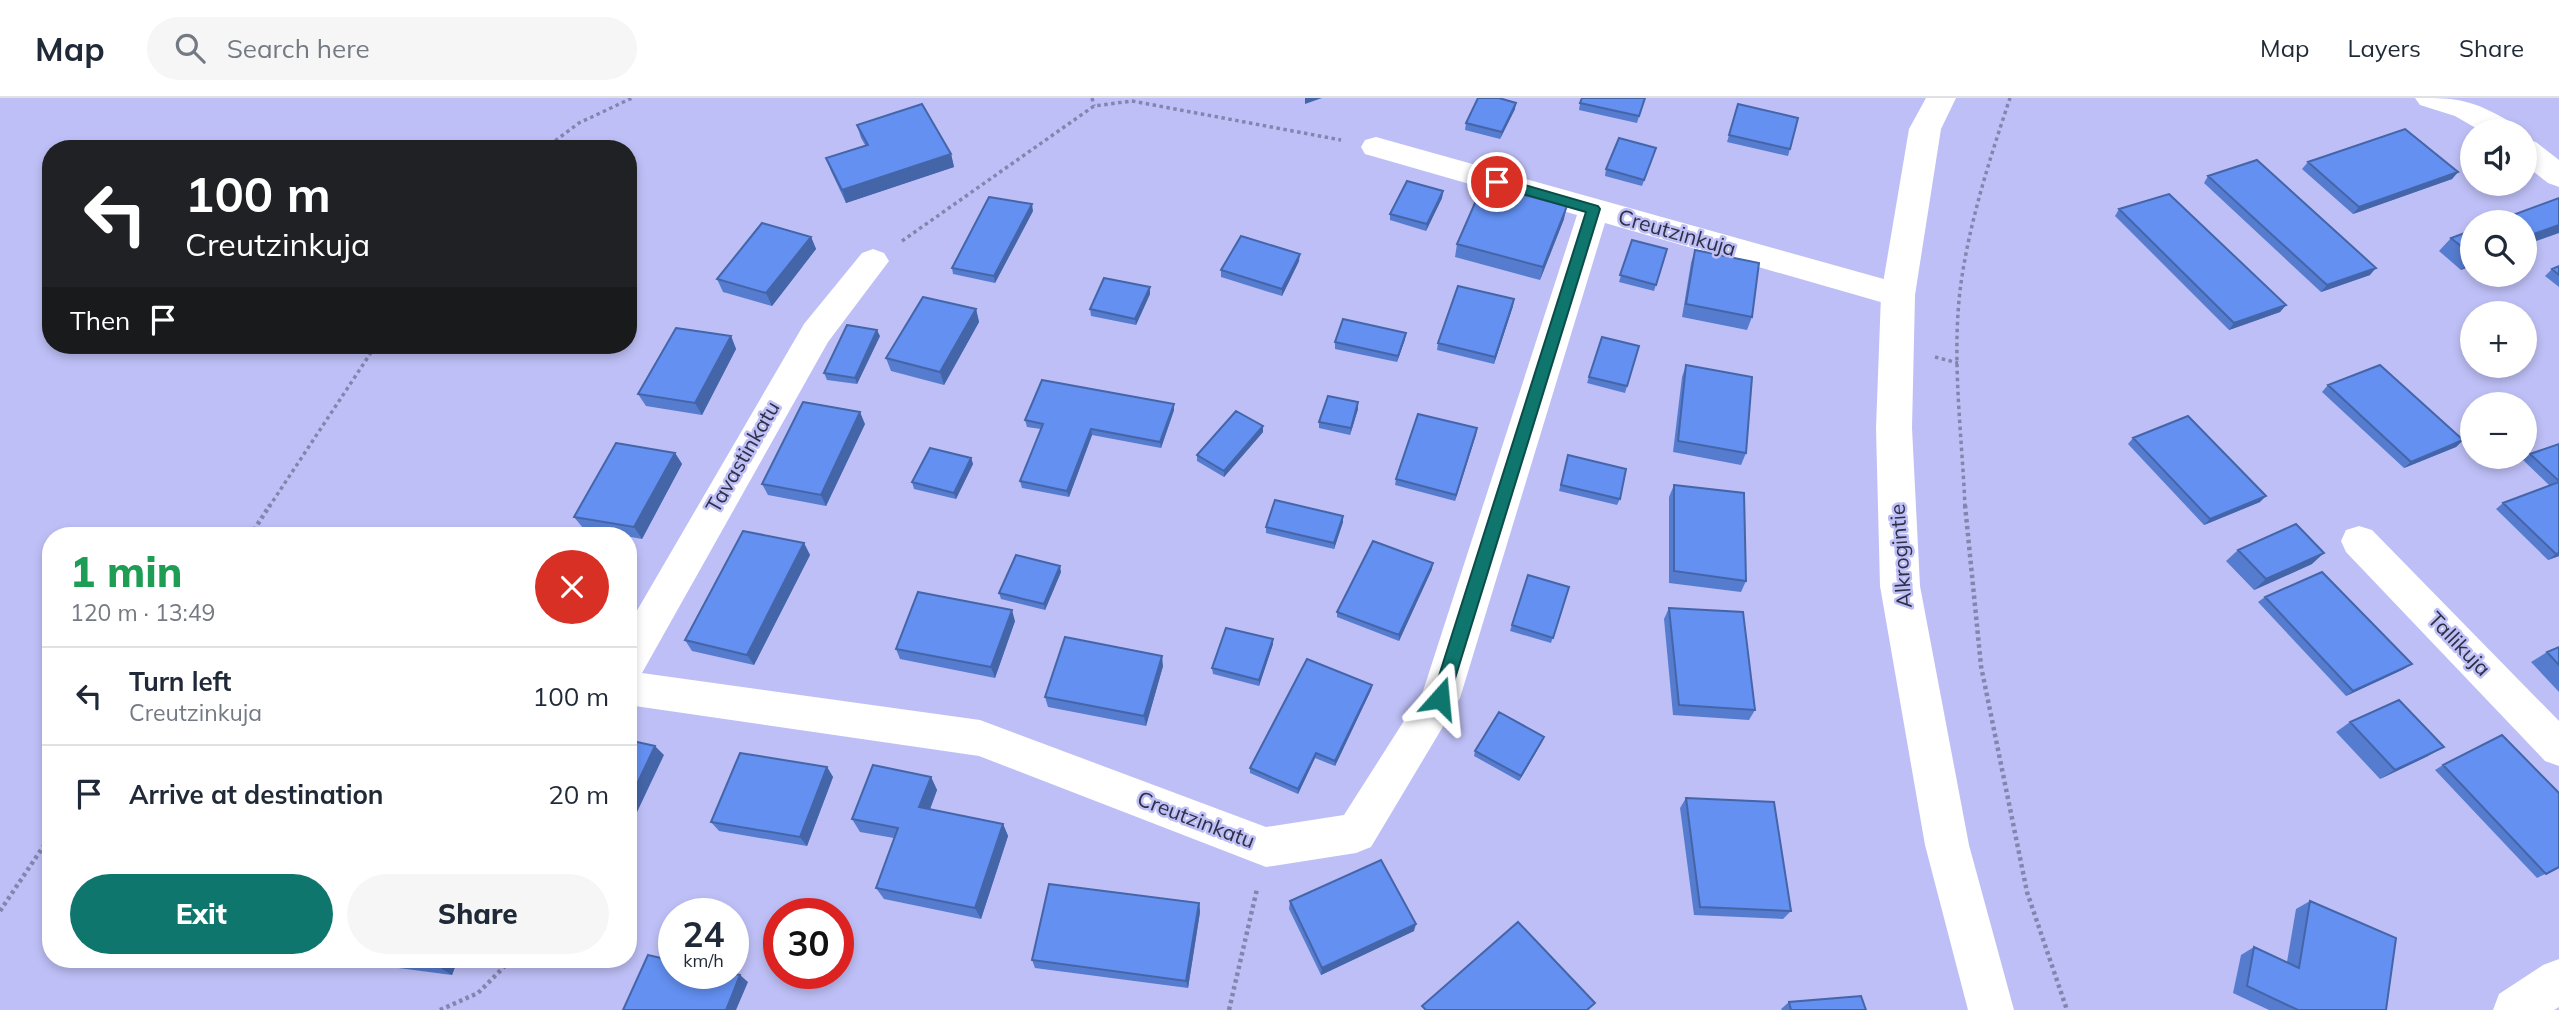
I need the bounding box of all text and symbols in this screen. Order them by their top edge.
search box [147,17,637,80]
text: Map [35,28,105,69]
icon: search [171,29,209,67]
text: Search here [227,32,370,65]
text: Map [2260,33,2309,63]
text: Layers [2347,33,2421,63]
text: Share [2459,33,2524,63]
map controls [2460,119,2537,469]
button: sound [2460,119,2537,196]
pin [1467,152,1527,212]
text: 100 m [185,163,331,224]
icon: arrive [1478,163,1516,201]
icon: left [70,168,161,259]
street label: Creutzinkuja [1615,203,1739,261]
button: search [2460,210,2537,287]
text: Creutzinkuja [185,224,370,264]
icon: arrive [144,301,182,339]
button: + [2460,301,2537,378]
text: Then [70,304,130,337]
button: − [2460,392,2537,469]
street label: Tavastinkatu [700,396,785,517]
street label: Alkrogintie [1883,503,1917,609]
text: 1 min [70,545,183,598]
button: close [535,550,609,624]
text: 120 m · 13:49 [70,598,215,627]
street label: Tallikuja [2423,606,2497,681]
position arrow [1403,661,1477,735]
text: Turn left [129,665,231,698]
icon: left [70,677,108,715]
text: 100 m [533,680,609,713]
text: Creutzinkuja [129,698,262,727]
icon: arrive [70,775,108,813]
text: Arrive at destination [129,778,384,811]
text: 20 m [548,778,609,811]
street label: Creutzinkatu [1134,785,1259,853]
button: Exit [70,874,333,954]
button: Share [347,874,609,954]
speed limit sign: 30 [763,898,854,989]
text: 24 [682,912,725,956]
text: km/h [683,949,724,972]

